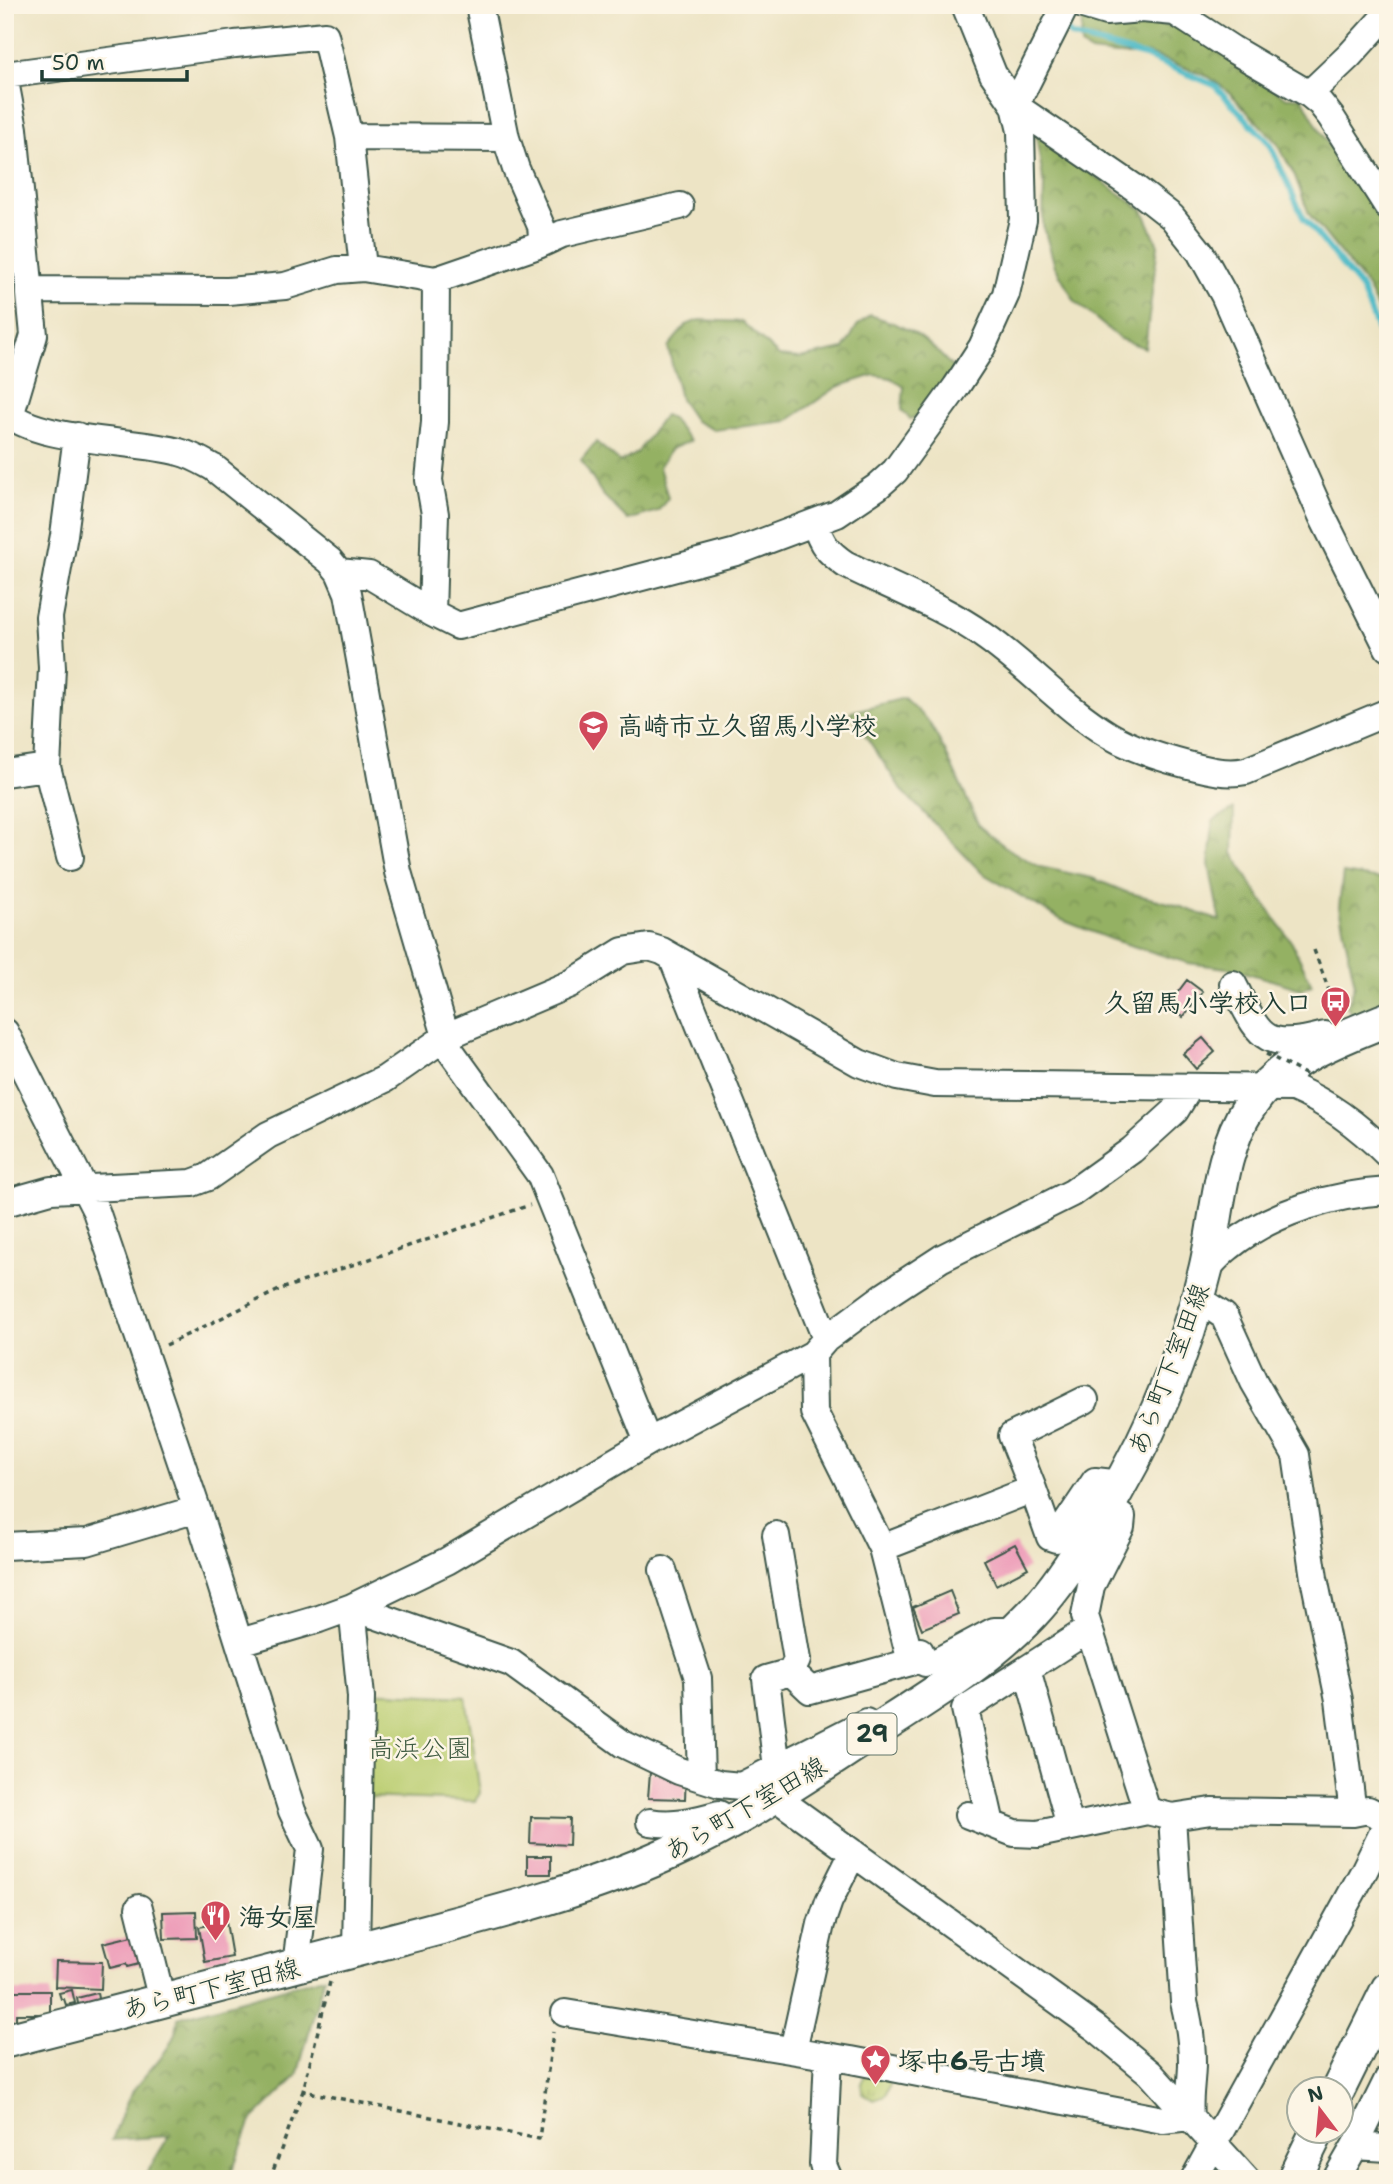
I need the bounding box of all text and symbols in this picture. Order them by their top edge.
scale bar [42,38,187,82]
text: 50 m [52,49,105,77]
school or university icon: 高崎市立久留馬小学校 [577,708,611,752]
place label: 高崎市立久留馬小学校 [617,708,877,743]
place label: 久留馬小学校入口 [1104,985,1312,1020]
bus stop icon: 久留馬小学校入口 [1318,985,1352,1029]
street label: あら町下室田線 [1119,1278,1217,1460]
road number: 29 [848,1714,896,1754]
park label: 高浜公園 [368,1730,472,1765]
street label: あら町下室田線 [657,1747,833,1869]
restaurant icon: 海女屋 [199,1899,233,1943]
place label: 海女屋 [239,1899,317,1934]
street label: あら町下室田線 [118,1949,304,2027]
place icon: 塚中6号古墳 [858,2043,892,2087]
place label: 塚中6号古墳 [898,2043,1046,2078]
north arrow [1284,2076,1354,2146]
text: N [1305,2080,1326,2108]

